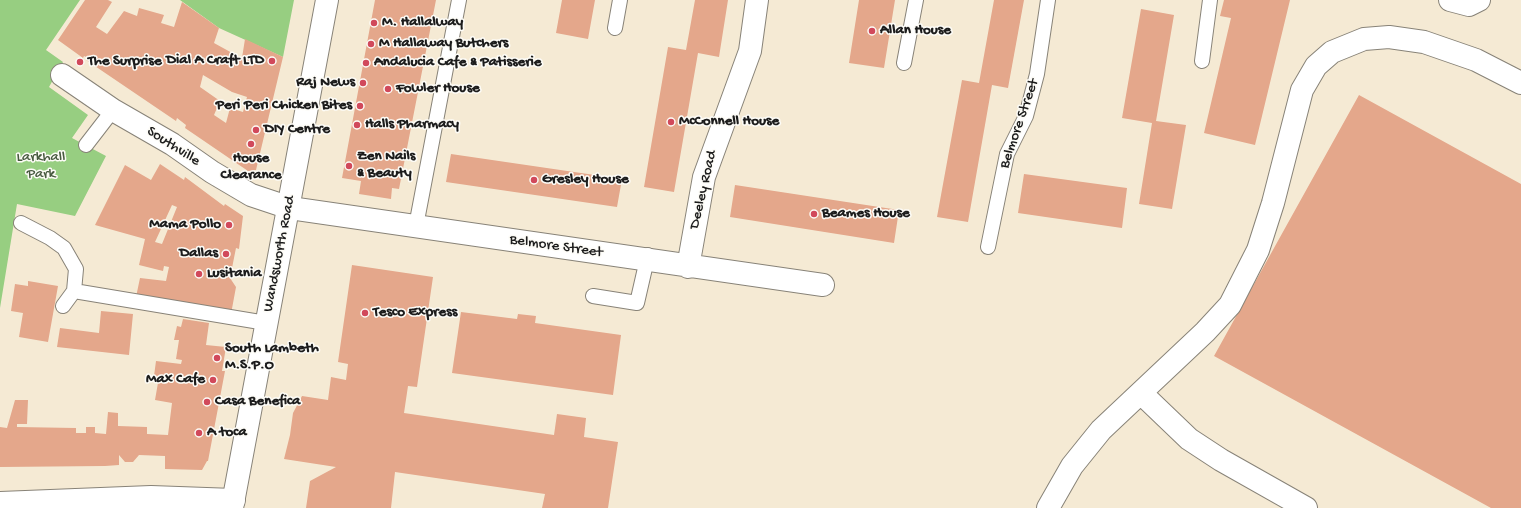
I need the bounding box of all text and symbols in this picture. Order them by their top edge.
place label: M. Hallalway [382,14,463,32]
marker: M. Hallalway [369,18,379,28]
place label: Allan House [880,22,951,40]
marker: Allan House [867,26,877,36]
place label: M Hallaway Butchers [379,35,508,53]
marker: M Hallaway Butchers [366,39,376,49]
place label: Dial A Craft LTD [166,52,264,70]
place label: The Surprise [88,53,162,71]
place label: Andalucia Cafe & Patisserie [374,54,542,72]
marker: Dial A Craft LTD [267,56,277,66]
marker: The Surprise [75,57,85,67]
marker: Andalucia Cafe & Patisserie [361,58,371,68]
place label: Raj News [296,74,355,92]
street label: Belmore Street [996,77,1044,171]
marker: Raj News [358,78,368,88]
place label: Fowler House [396,80,480,98]
marker: Fowler House [383,84,393,94]
place label: Peri Peri Chicken Bites [216,97,352,115]
marker: Peri Peri Chicken Bites [355,101,365,111]
place label: McConnell House [679,113,779,131]
place label: Halls Pharmacy [365,116,459,134]
marker: McConnell House [666,117,676,127]
marker: Halls Pharmacy [352,120,362,130]
place label: DIY Centre [264,121,330,139]
street label: Southville [143,123,203,171]
marker: DIY Centre [251,125,261,135]
marker: House Clearance [246,139,256,149]
place label: Zen Nails & Beauty [357,148,415,183]
park label: Larkhall Park [17,149,65,184]
street label: Deeley Road [686,149,722,231]
place label: House Clearance [220,150,282,185]
marker: Zen Nails & Beauty [344,161,354,171]
place label: Gresley House [542,171,629,189]
marker: Gresley House [529,175,539,185]
street label: Wandsworth Road [260,194,300,314]
place label: Beames House [822,205,910,223]
marker: Beames House [809,209,819,219]
place label: Mama Pollo [149,216,221,234]
marker: Mama Pollo [224,220,234,230]
street label: Belmore Street [508,232,604,262]
place label: Dallas [179,245,218,263]
marker: Dallas [221,249,231,259]
place label: Lusitania [207,265,261,283]
marker: Lusitania [194,269,204,279]
place label: Tesco Express [373,304,457,322]
marker: Tesco Express [360,308,370,318]
place label: South Lambeth M.S.P.O [225,340,319,375]
marker: South Lambeth M.S.P.O [212,353,222,363]
place label: Max Cafe [146,371,205,389]
marker: Max Cafe [208,375,218,385]
place label: Casa Benefica [215,393,300,411]
marker: Casa Benefica [202,397,212,407]
place label: A toca [207,424,247,442]
marker: A toca [194,428,204,438]

